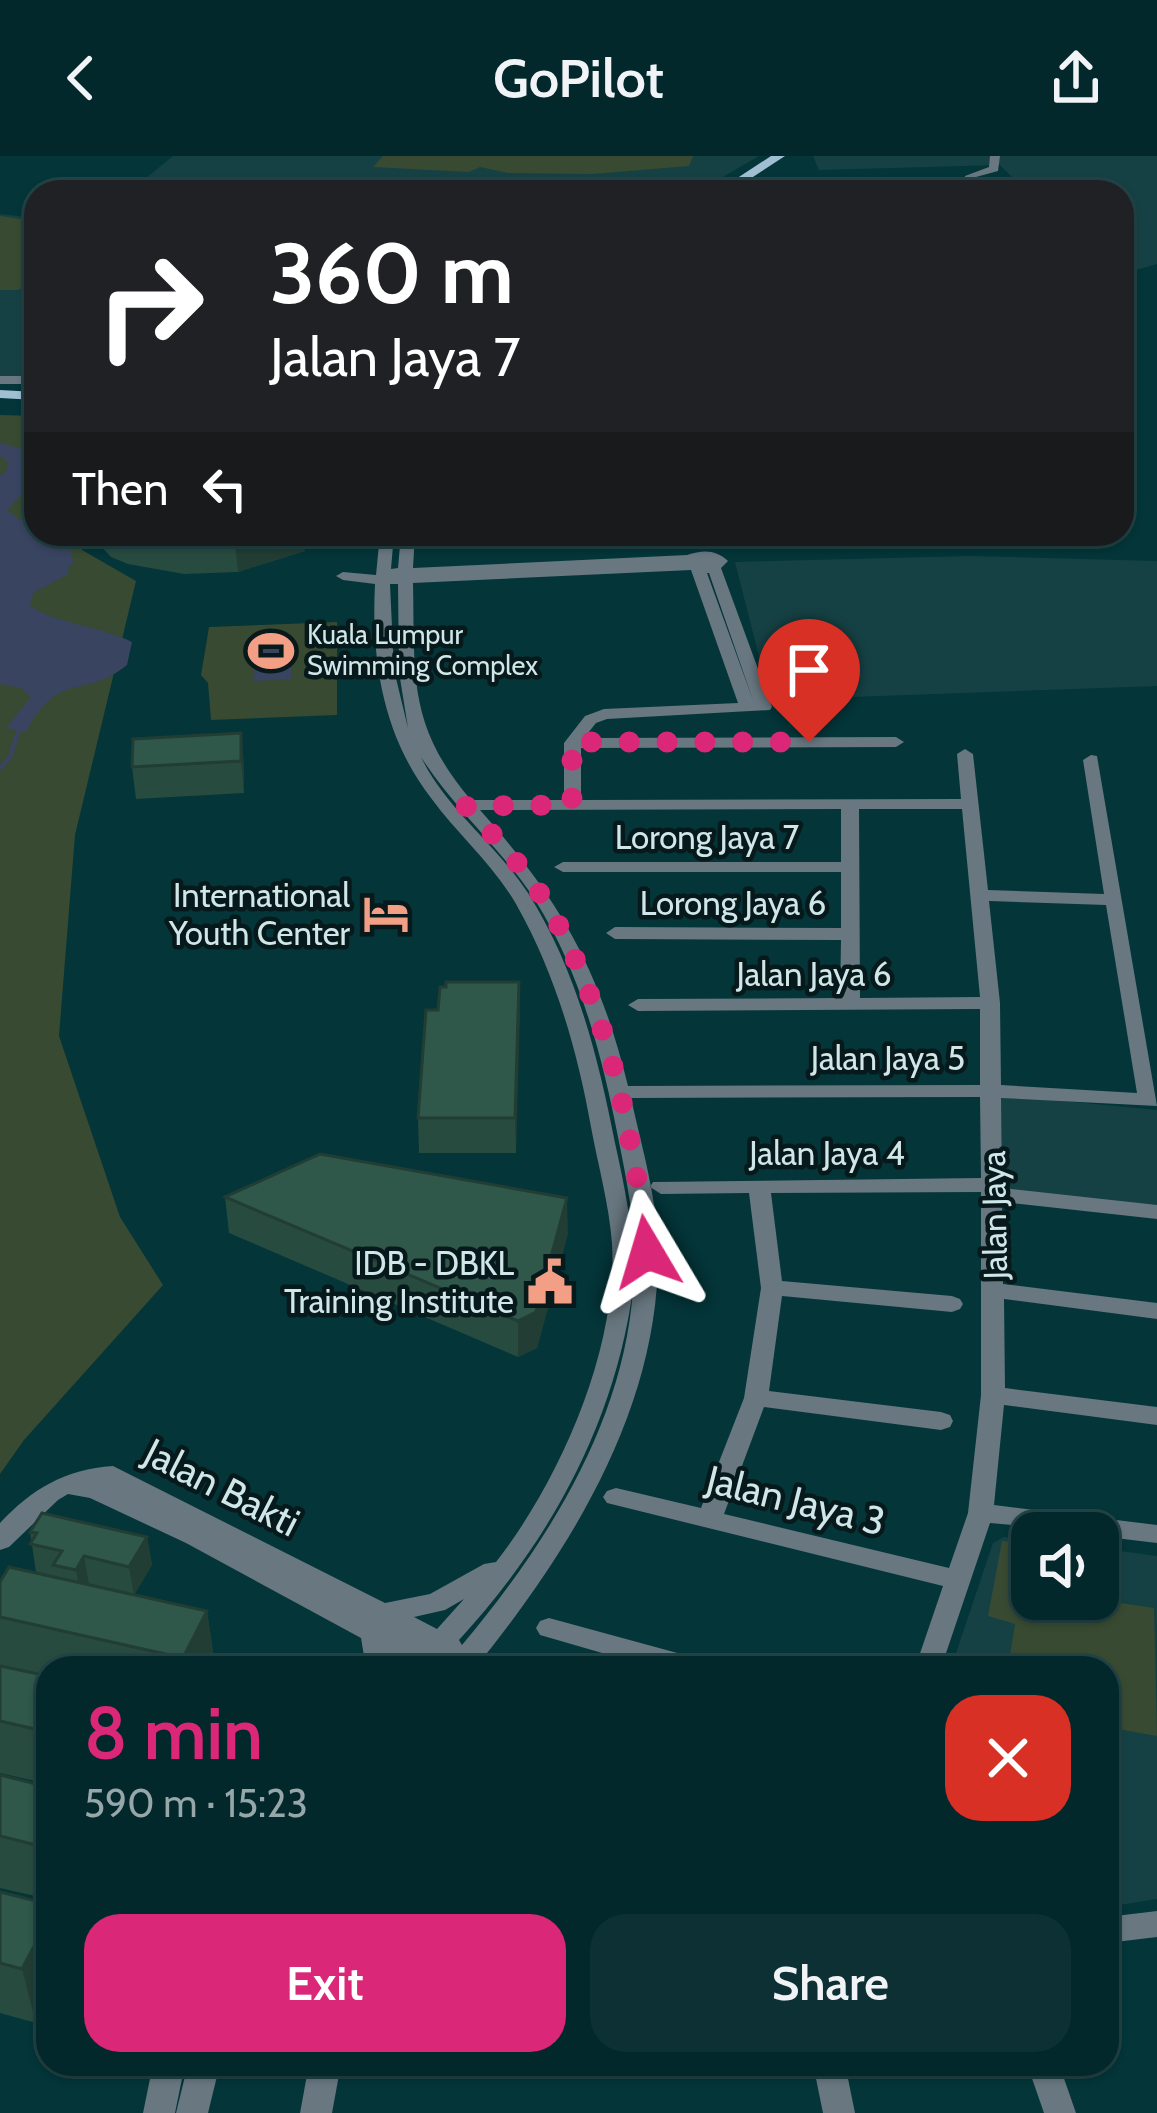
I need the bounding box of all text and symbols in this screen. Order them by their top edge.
icon: back [48,45,114,111]
text: GoPilot [493,45,664,111]
icon: share [1043,45,1109,111]
text: 360 m [270,222,514,324]
icon: right [72,228,228,384]
text: Jalan Jaya 7 [270,324,520,390]
icon: left [192,456,258,522]
text: Then [72,462,168,516]
place label: Kuala Lumpur Swimming Complex [307,618,538,682]
pin [758,619,860,742]
sports icon: Kuala Lumpur Swimming Complex [246,626,296,676]
icon: arrive [776,637,842,703]
street label: Lorong Jaya 7 [615,817,800,857]
place label: International Youth Center [168,875,351,953]
street label: Lorong Jaya 6 [640,883,826,923]
hotel icon: International Youth Center [361,889,411,939]
street label: Jalan Jaya 6 [735,954,892,994]
street label: Jalan Jaya 5 [810,1038,965,1078]
street label: Jalan Jaya 4 [748,1133,905,1173]
street label: Jalan Jaya [973,1150,1015,1281]
position arrow [584,1189,710,1315]
place label: IDB - DBKL Training Institute [284,1243,514,1321]
public building icon: IDB - DBKL Training Institute [525,1257,575,1307]
street label: Jalan Bakti [136,1427,308,1546]
street label: Jalan Jaya 3 [701,1454,890,1545]
map controls [1011,1512,1119,1620]
button: sound [1011,1512,1119,1620]
text: 8 min [84,1690,263,1777]
button: close [945,1695,1071,1821]
text: 590 m · 15:23 [84,1779,308,1827]
button: Exit [84,1914,566,2052]
button: Share [590,1914,1071,2052]

